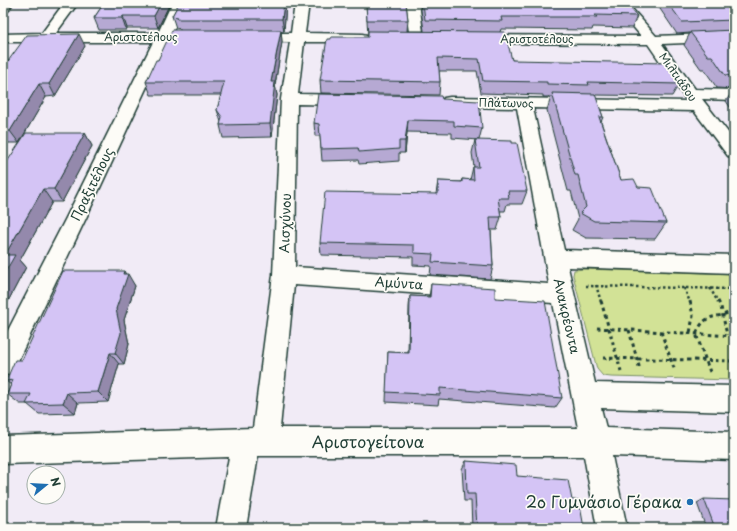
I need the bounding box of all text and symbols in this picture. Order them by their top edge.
street label: Αριστοτέλους [104,28,178,45]
street label: Αριστοτέλους [500,30,574,47]
street label: Μιλτιάδου [655,49,702,105]
street label: Πλάτωνος [478,94,534,111]
street label: Πραξιτέλους [66,144,118,224]
street label: Αισχύνου [274,193,295,253]
street label: Αμύντα [374,271,424,294]
street label: Ανακρέοντα [550,276,586,356]
street label: Αριστογείτονα [312,429,425,453]
north arrow [26,465,66,505]
text: N [47,475,66,489]
place label: 2ο Γυμνάσιο Γέρακα [526,489,682,513]
marker: 2ο Γυμνάσιο Γέρακα [685,497,695,507]

